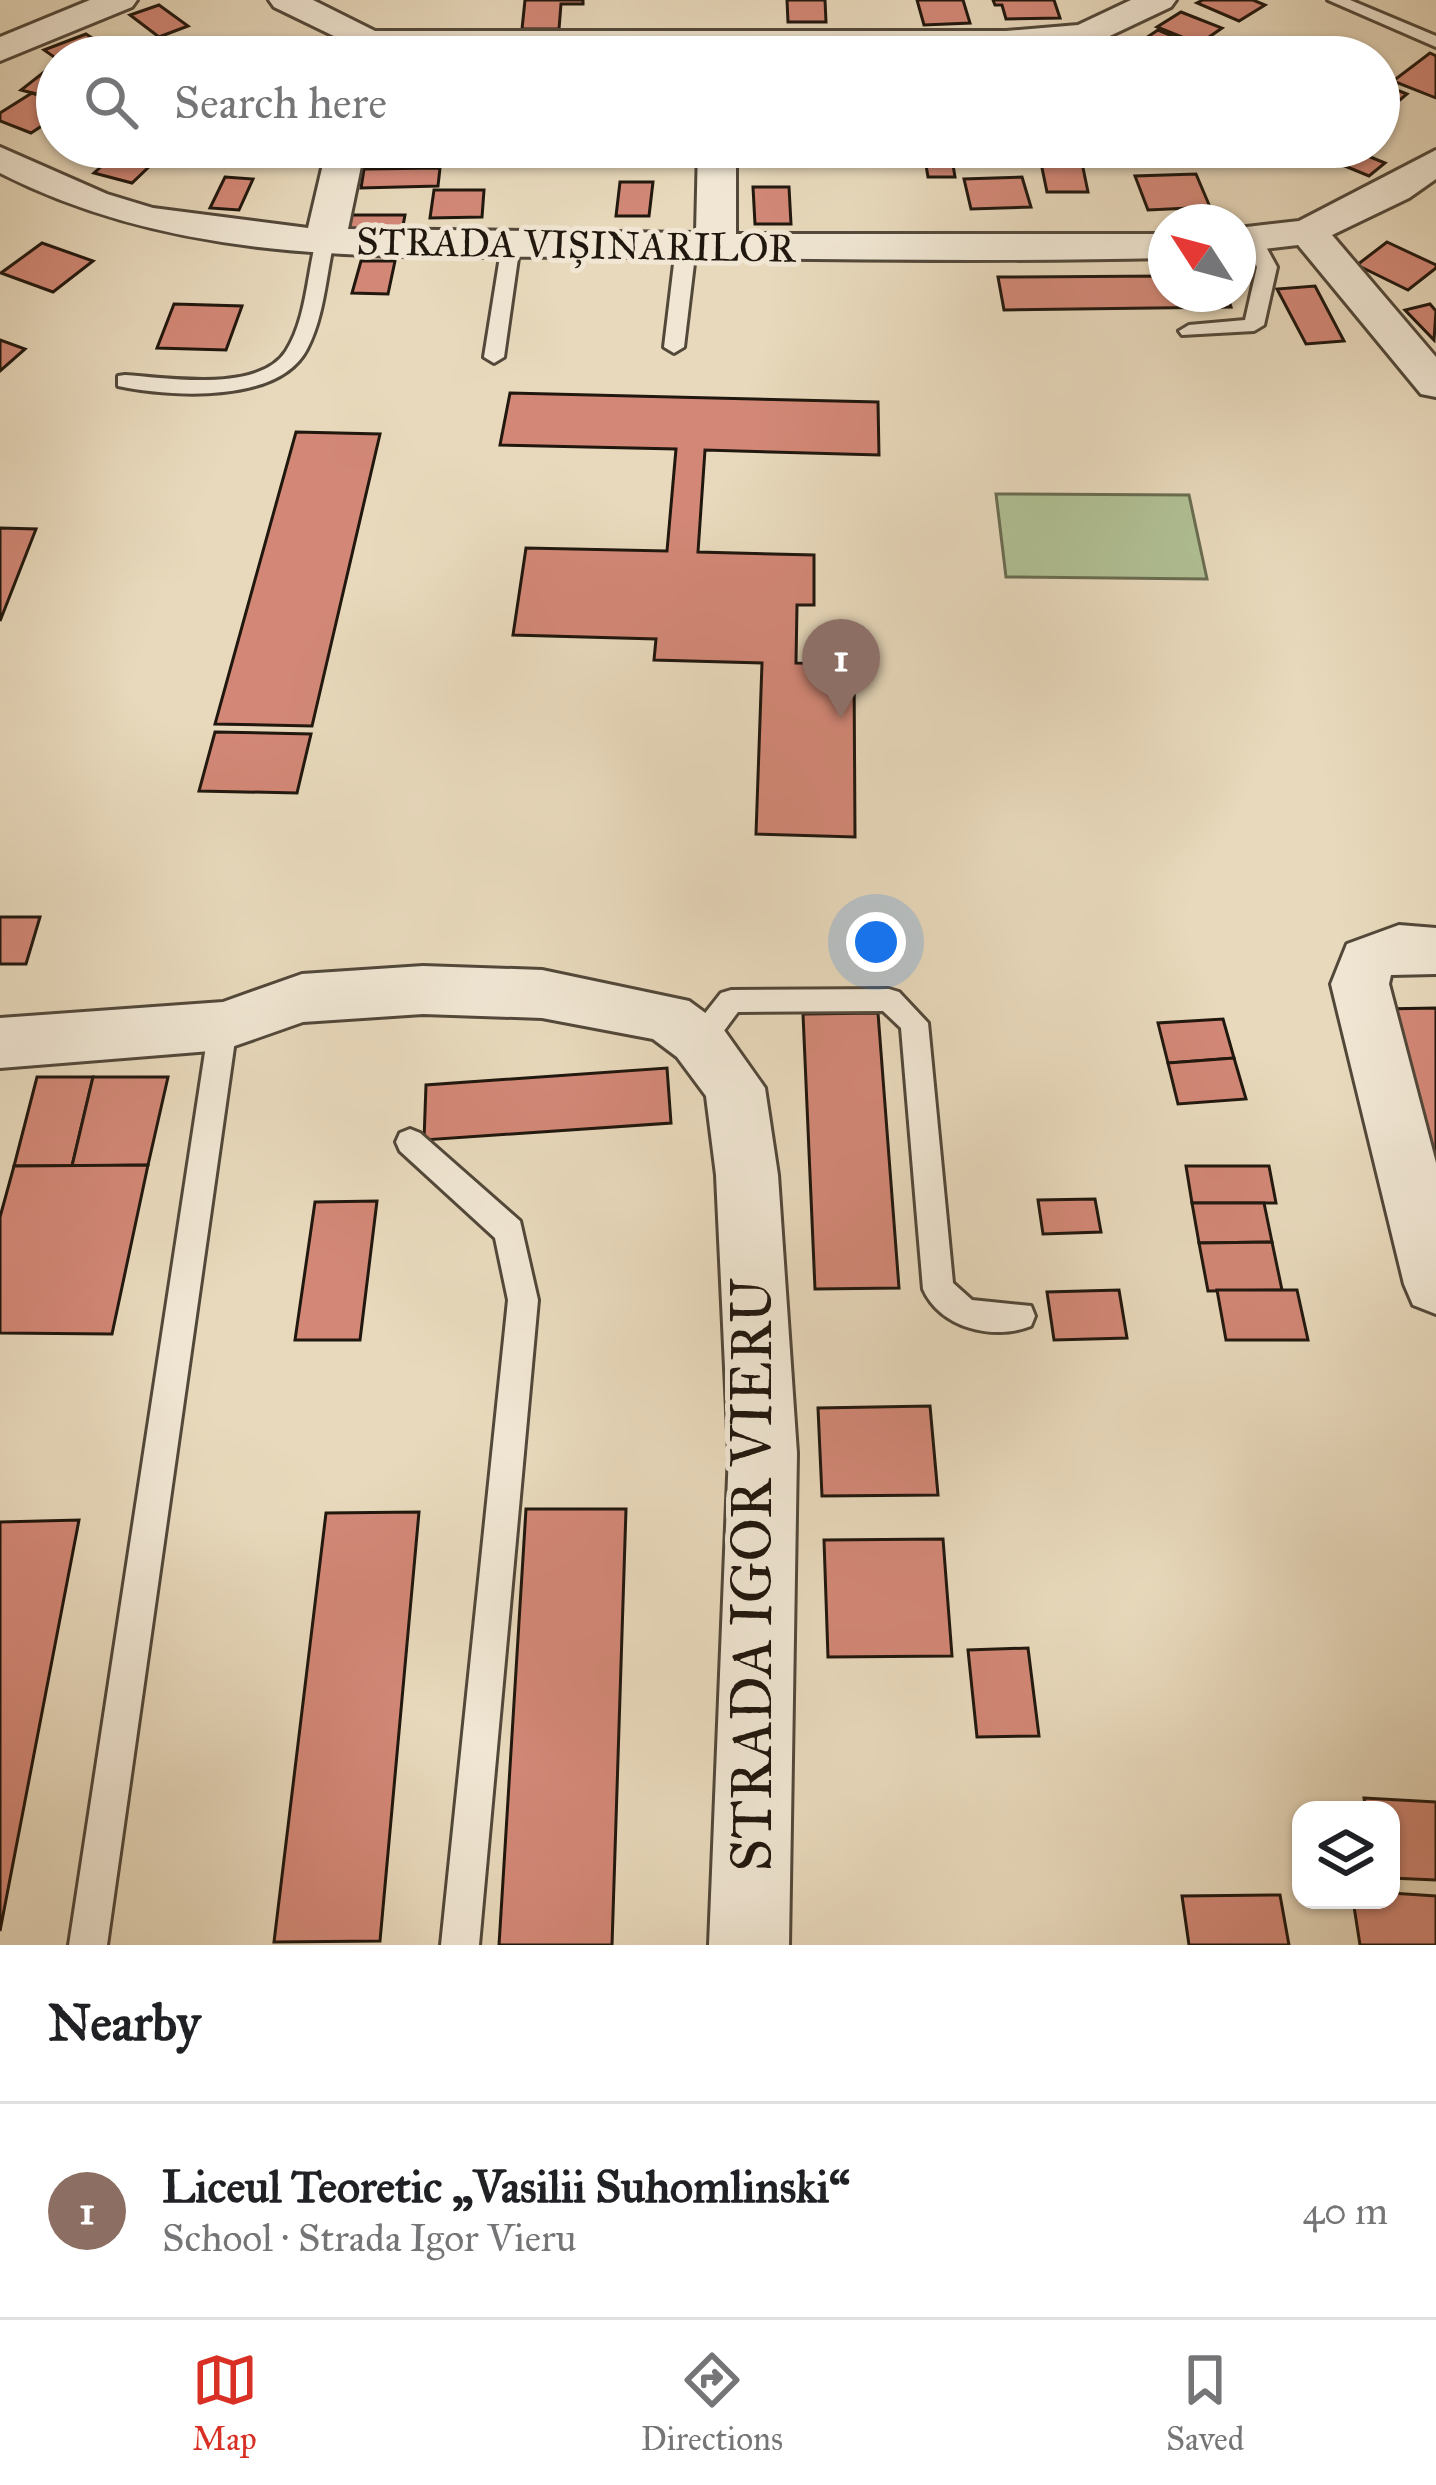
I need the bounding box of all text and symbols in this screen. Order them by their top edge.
search box [36,36,1400,168]
icon: search [78,69,144,135]
text: Search here [174,75,387,130]
north arrow [1148,204,1256,312]
street label: STRADA VIȘINARILOR [356,217,798,273]
pin: 1 [802,619,880,718]
your location [846,912,906,972]
street label: STRADA IGOR VIERU [717,1278,787,1872]
map controls [1292,1801,1400,1909]
button: layers [1292,1801,1400,1909]
text: Nearby [48,1992,200,2054]
text: Liceul Teoretic „Vasilii Suhomlinski“ [162,2159,850,2214]
text: 1 [79,2187,95,2235]
text: 40 m [1302,2187,1388,2235]
text: School · Strada Igor Vieru [162,2214,577,2262]
tab: Map [192,2347,258,2459]
tab: Directions [641,2347,783,2459]
tab: Saved [1166,2347,1244,2459]

